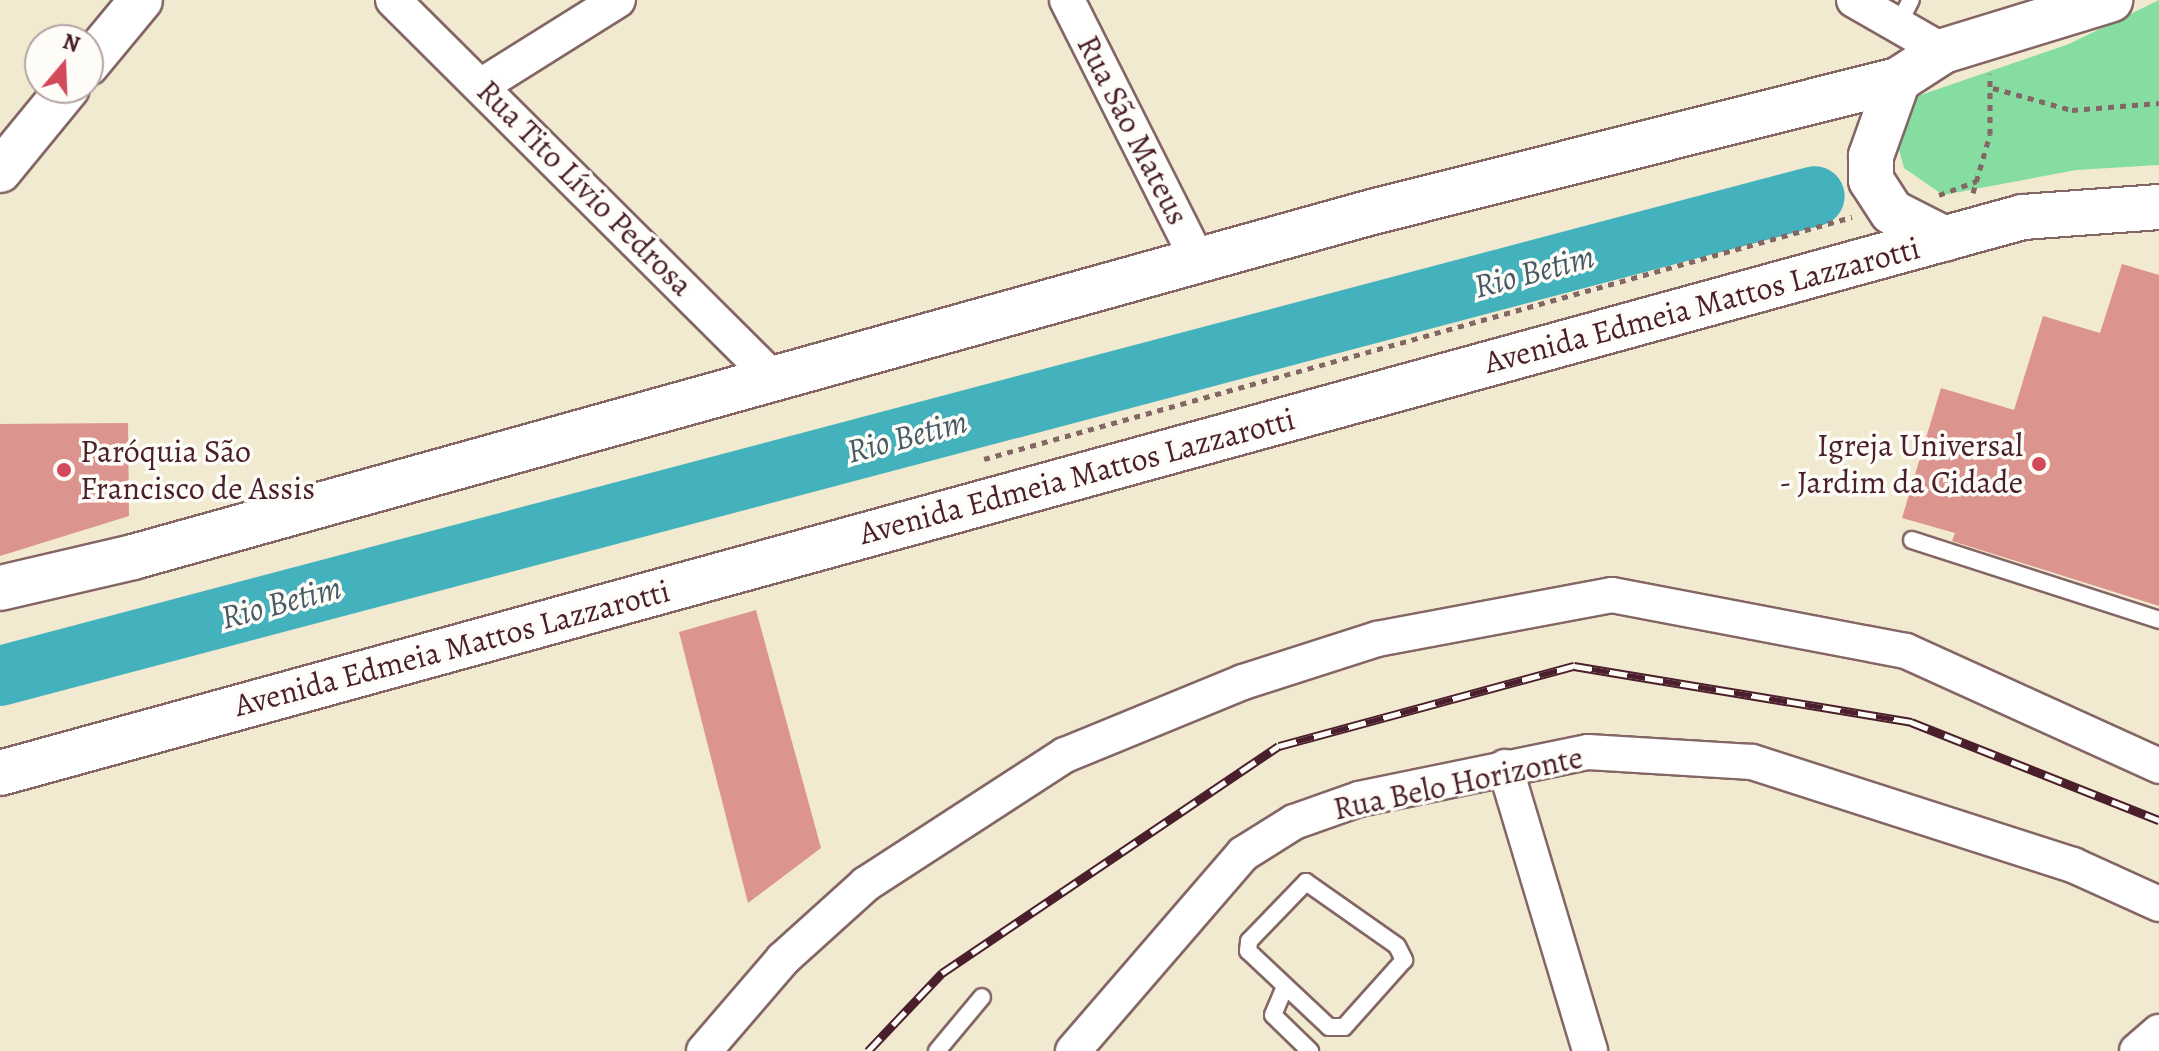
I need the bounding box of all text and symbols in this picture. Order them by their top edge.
north arrow [24,24,104,104]
text: N [59,26,84,60]
street label: Rua São Mateus [1069,29,1197,231]
street label: Rua Tito Lívio Pedrosa [469,72,701,304]
street label: Avenida Edmeia Mattos Lazzarotti [1480,228,1924,382]
water label: Rio Betim [1469,235,1599,307]
street label: Avenida Edmeia Mattos Lazzarotti [855,399,1299,553]
water label: Rio Betim [842,400,972,472]
place label: Igreja Universal - Jardim da Cidade [1779,427,2023,502]
place label: Paróquia São Francisco de Assis [80,433,315,508]
marker: Igreja Universal - Jardim da Cidade [2030,455,2048,473]
marker: Paróquia São Francisco de Assis [55,461,73,479]
water label: Rio Betim [216,566,346,638]
street label: Avenida Edmeia Mattos Lazzarotti [230,571,674,725]
street label: Rua Belo Horizonte [1330,738,1586,828]

